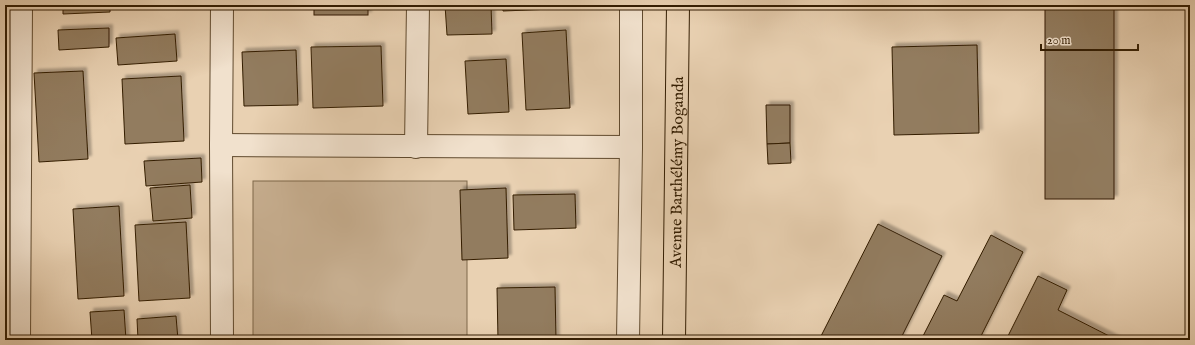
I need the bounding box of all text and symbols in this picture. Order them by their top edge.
scale bar [1041,26,1138,52]
text: 20 m [1047,33,1070,48]
street label: Avenue Barthélémy Boganda [667,76,689,269]

